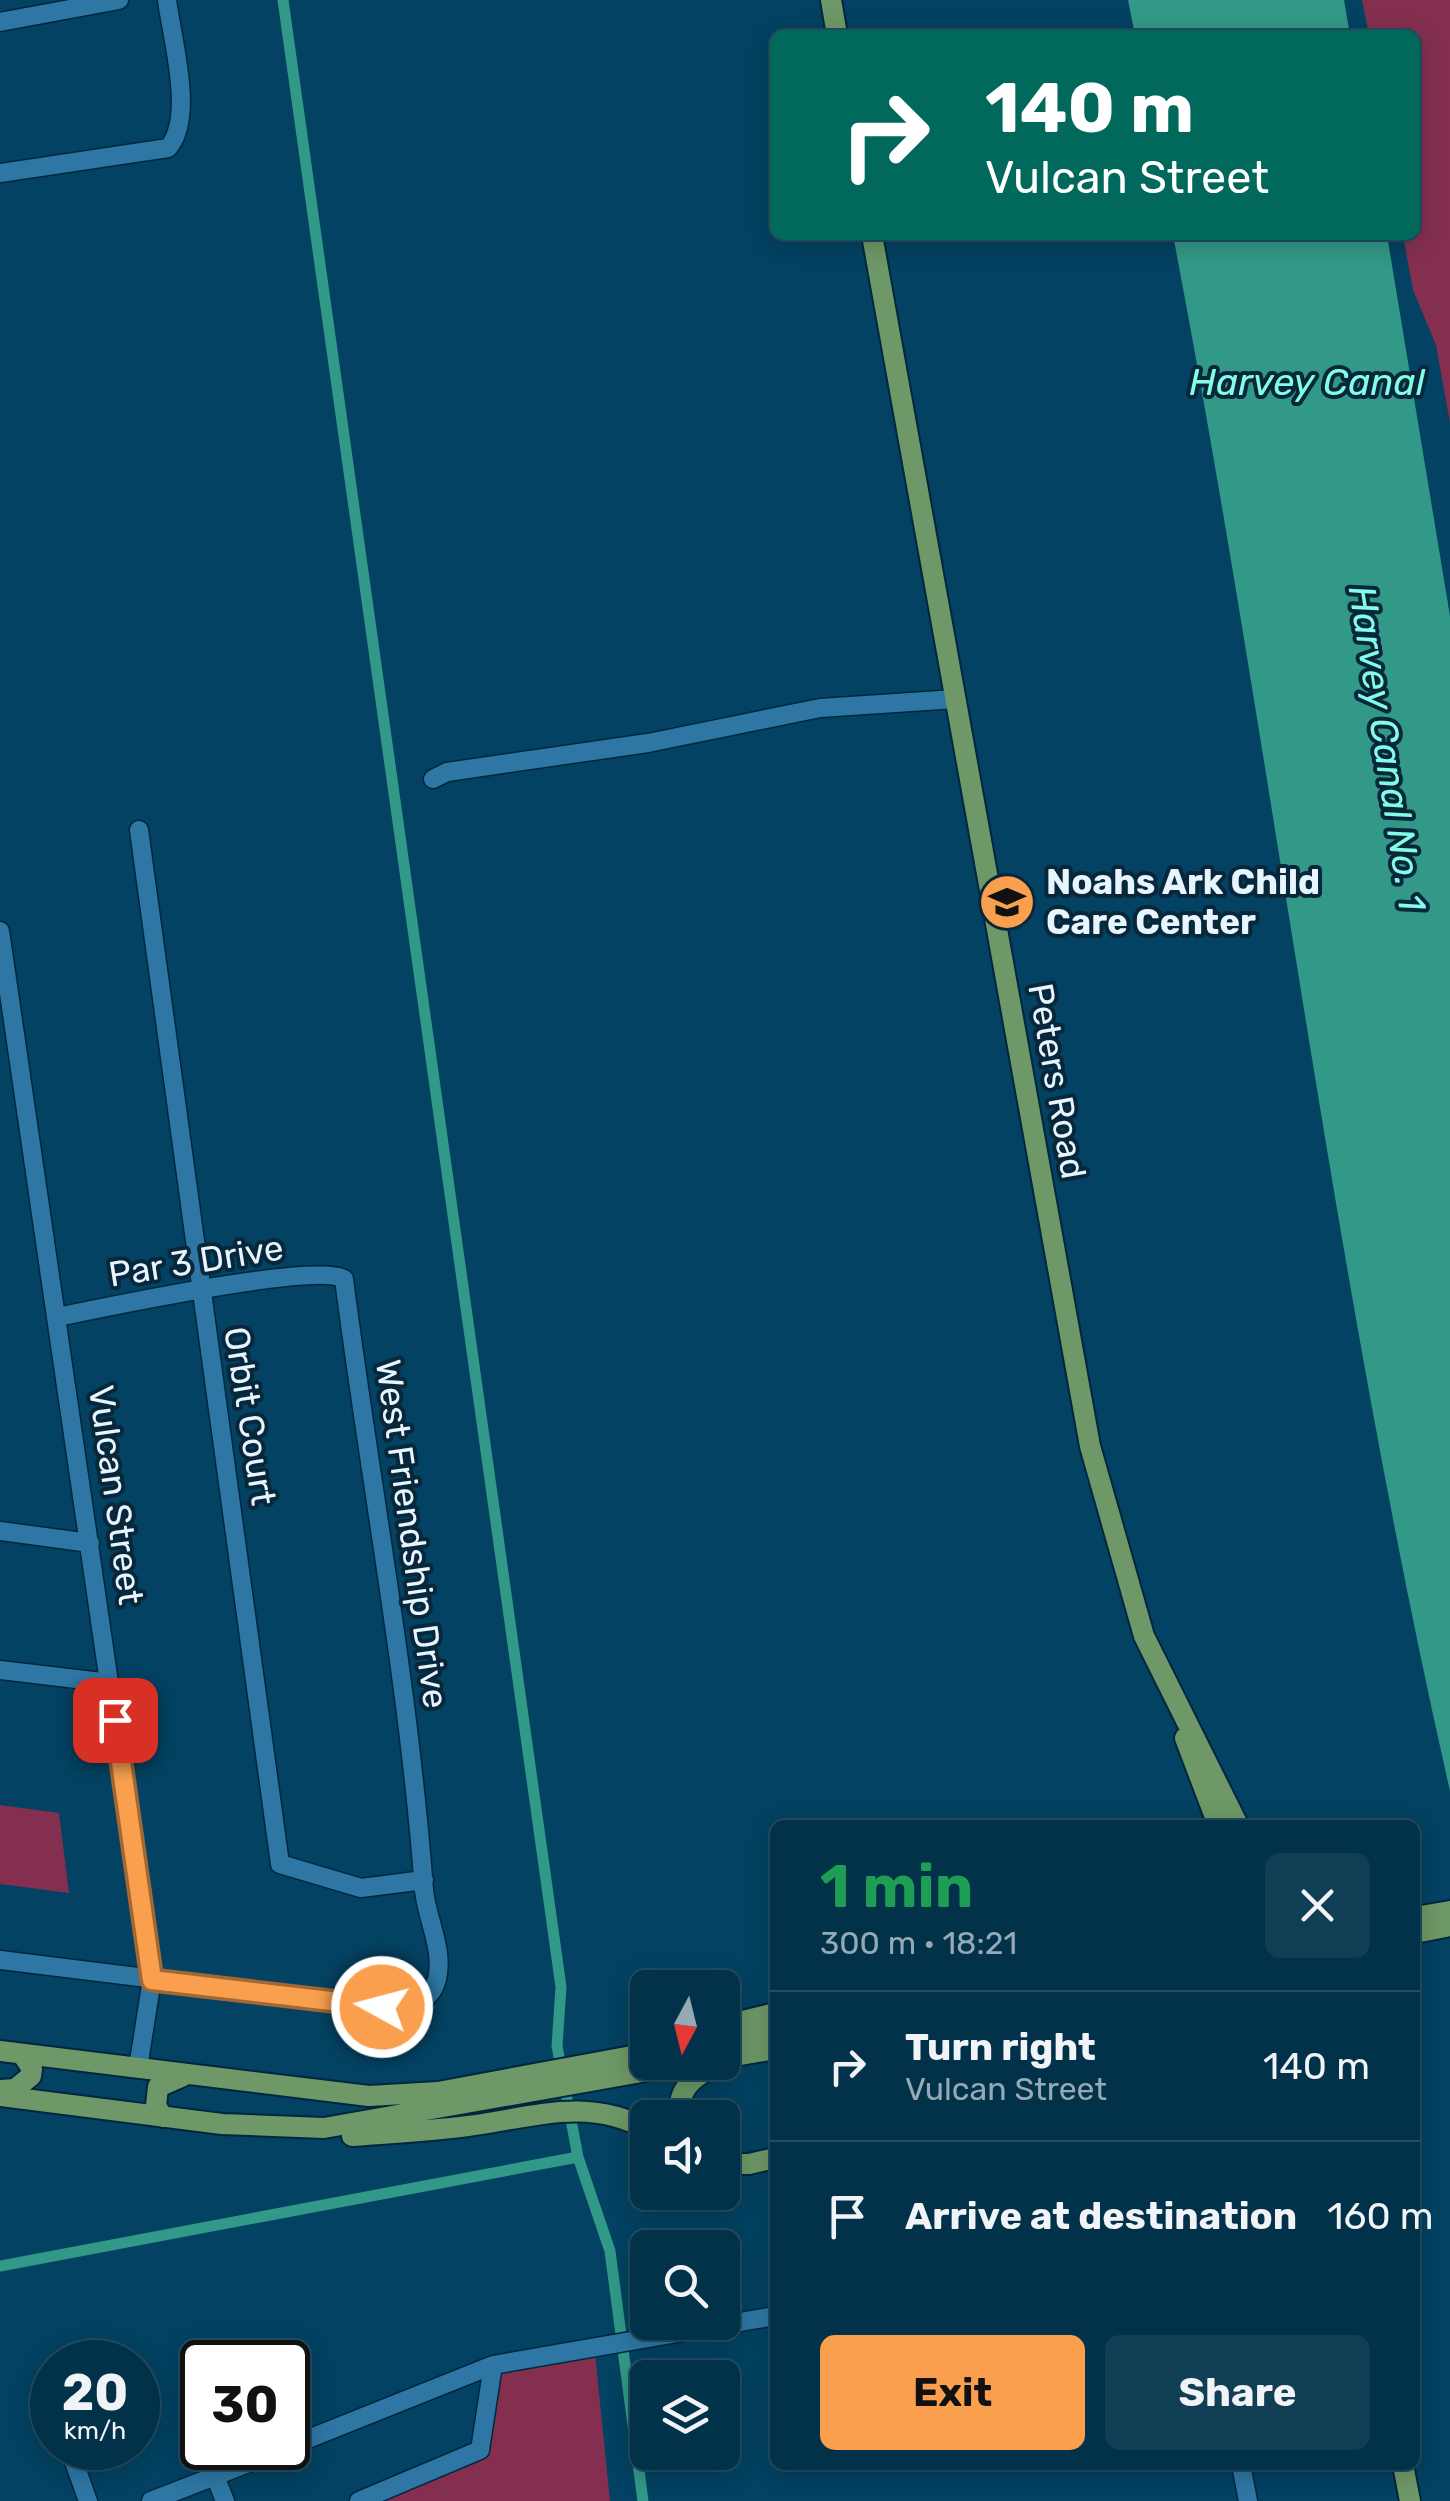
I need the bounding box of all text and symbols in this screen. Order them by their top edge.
text: 140 m [985,67,1194,150]
icon: right [820,70,950,200]
text: Vulcan Street [985,151,1269,204]
water label: Harvey Canal [1189,359,1426,405]
water label: Harvey Canal No. 1 [1339,582,1436,915]
place label: Noahs Ark Child Care Center [1046,861,1320,943]
school or university icon: Noahs Ark Child Care Center [977,872,1037,932]
street label: Peters Road [1019,980,1095,1182]
street label: Par 3 Drive [106,1226,286,1296]
street label: Orbit Court [215,1324,285,1508]
street label: West Friendship Drive [367,1357,457,1711]
street label: Vulcan Street [80,1383,152,1607]
pin [73,1678,158,1763]
icon: arrive [88,1693,143,1748]
text: 1 min [820,1851,973,1922]
button: close [1265,1853,1370,1958]
text: 300 m · 18:21 [820,1924,1017,1962]
position arrow [330,1955,434,2059]
north arrow [630,1970,740,2080]
map controls [630,1970,740,2470]
text: Turn right [905,2024,1096,2070]
icon: right [820,2039,875,2094]
text: 140 m [1263,2043,1370,2089]
text: Vulcan Street [905,2070,1107,2108]
button: sound [630,2100,740,2210]
icon: arrive [820,2189,875,2244]
text: Arrive at destination [905,2193,1297,2239]
text: 160 m [1327,2193,1434,2239]
button: search [630,2230,740,2340]
button: Exit [820,2335,1085,2450]
button: Share [1105,2335,1370,2450]
speed limit sign: 30 [180,2340,310,2470]
button: layers [630,2360,740,2470]
text: 20 [62,2363,128,2423]
text: km/h [64,2416,126,2445]

